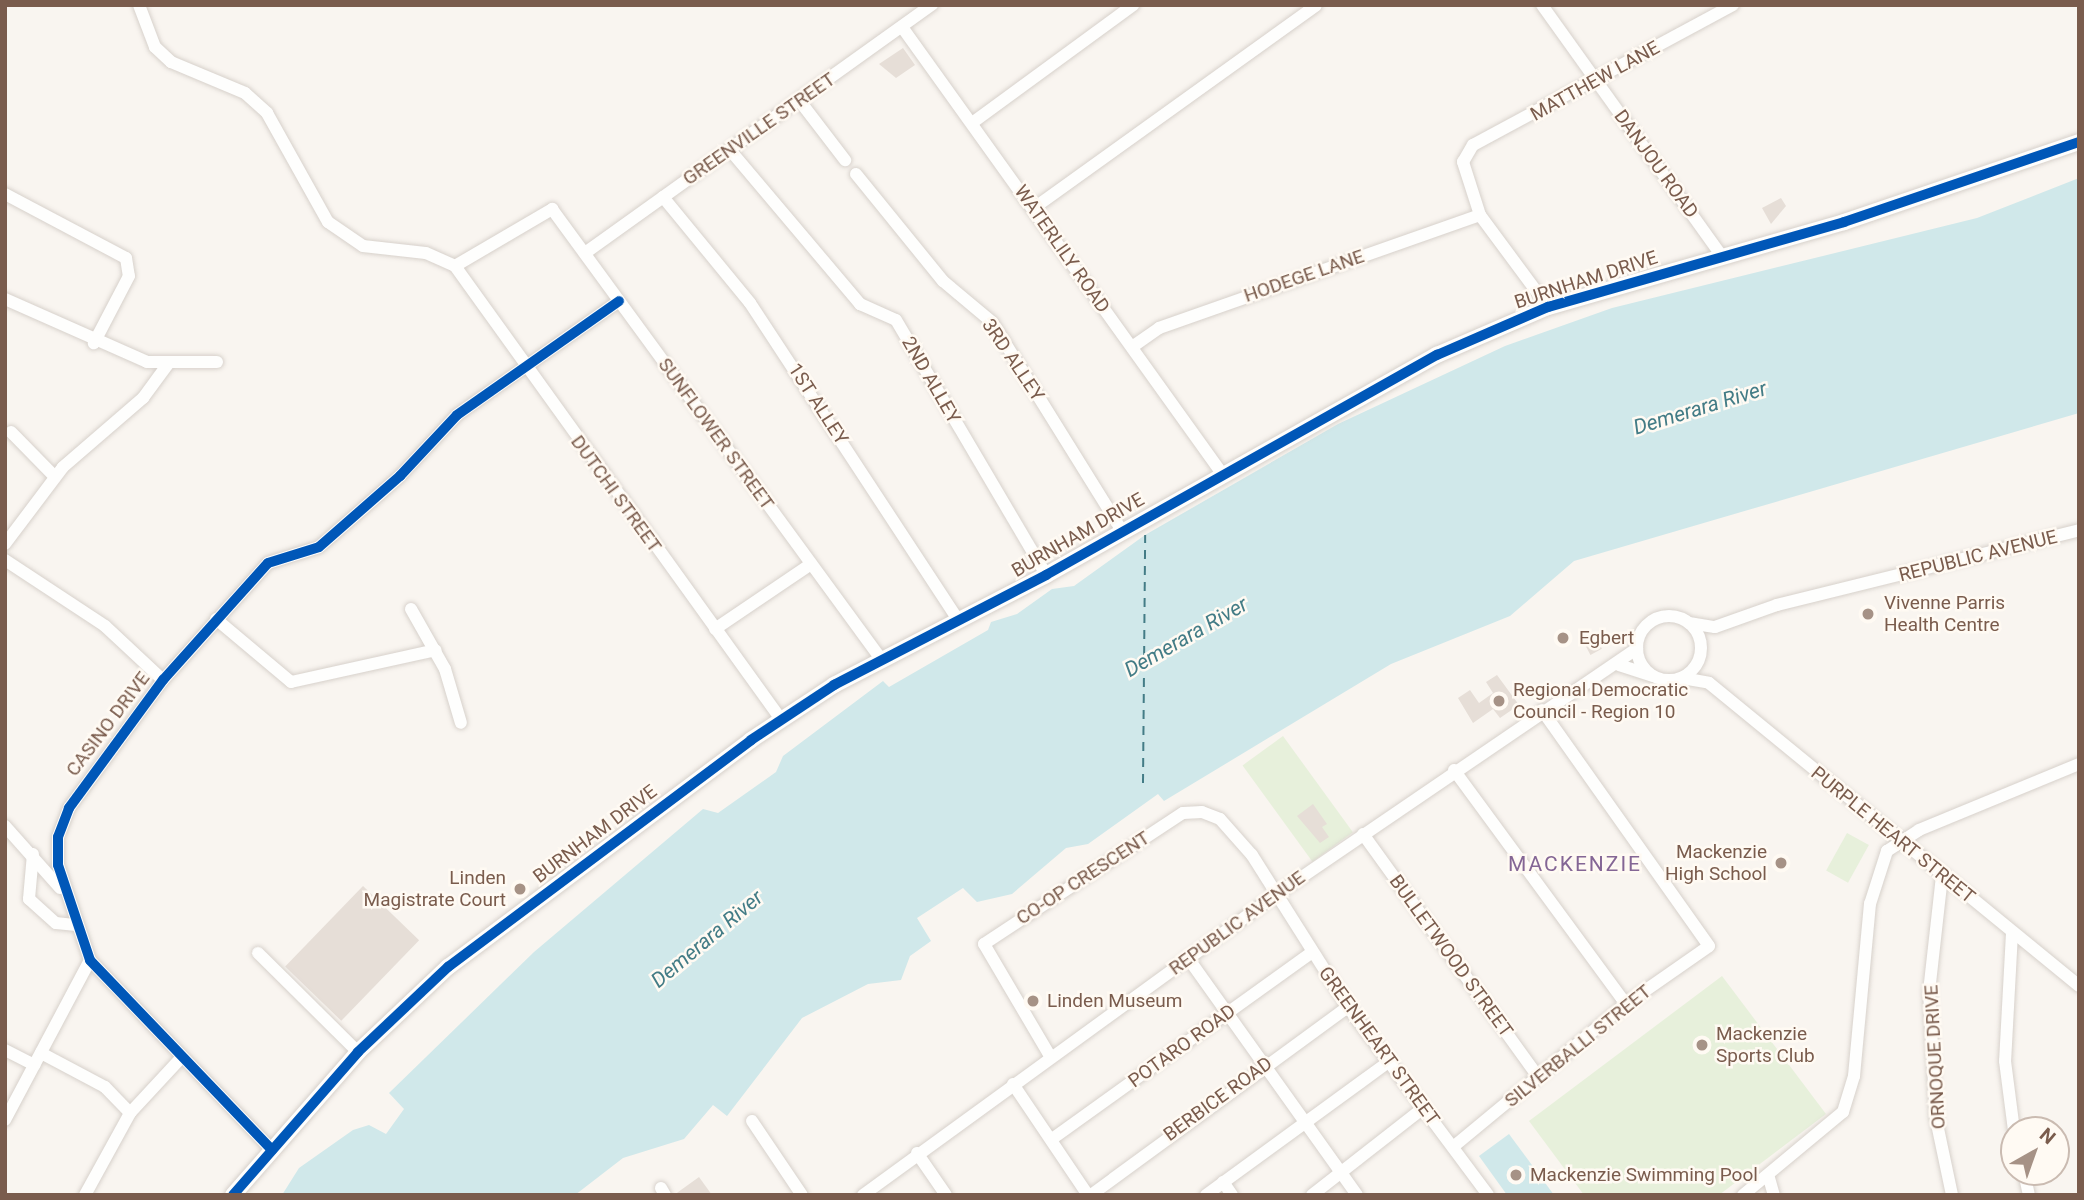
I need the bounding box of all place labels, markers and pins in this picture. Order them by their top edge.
place label: Vivenne Parris Health Centre [1884,592,2005,636]
marker: Vivenne Parris Health Centre [1858,604,1878,624]
place label: Egbert [1579,627,1634,649]
marker: Egbert [1553,628,1573,648]
place label: Regional Democratic Council - Region 10 [1513,679,1688,723]
marker: Regional Democratic Council - Region 10 [1491,693,1507,709]
place label: Mackenzie High School [1665,841,1767,885]
marker: Mackenzie High School [1773,855,1789,871]
place label: Linden Magistrate Court [364,867,506,911]
marker: Linden Magistrate Court [512,881,528,897]
place label: Linden Museum [1047,990,1182,1012]
marker: Linden Museum [1025,993,1041,1009]
place label: Mackenzie Sports Club [1716,1023,1815,1067]
marker: Mackenzie Sports Club [1694,1037,1710,1053]
place label: Mackenzie Swimming Pool [1530,1164,1758,1186]
marker: Mackenzie Swimming Pool [1508,1167,1524,1183]

